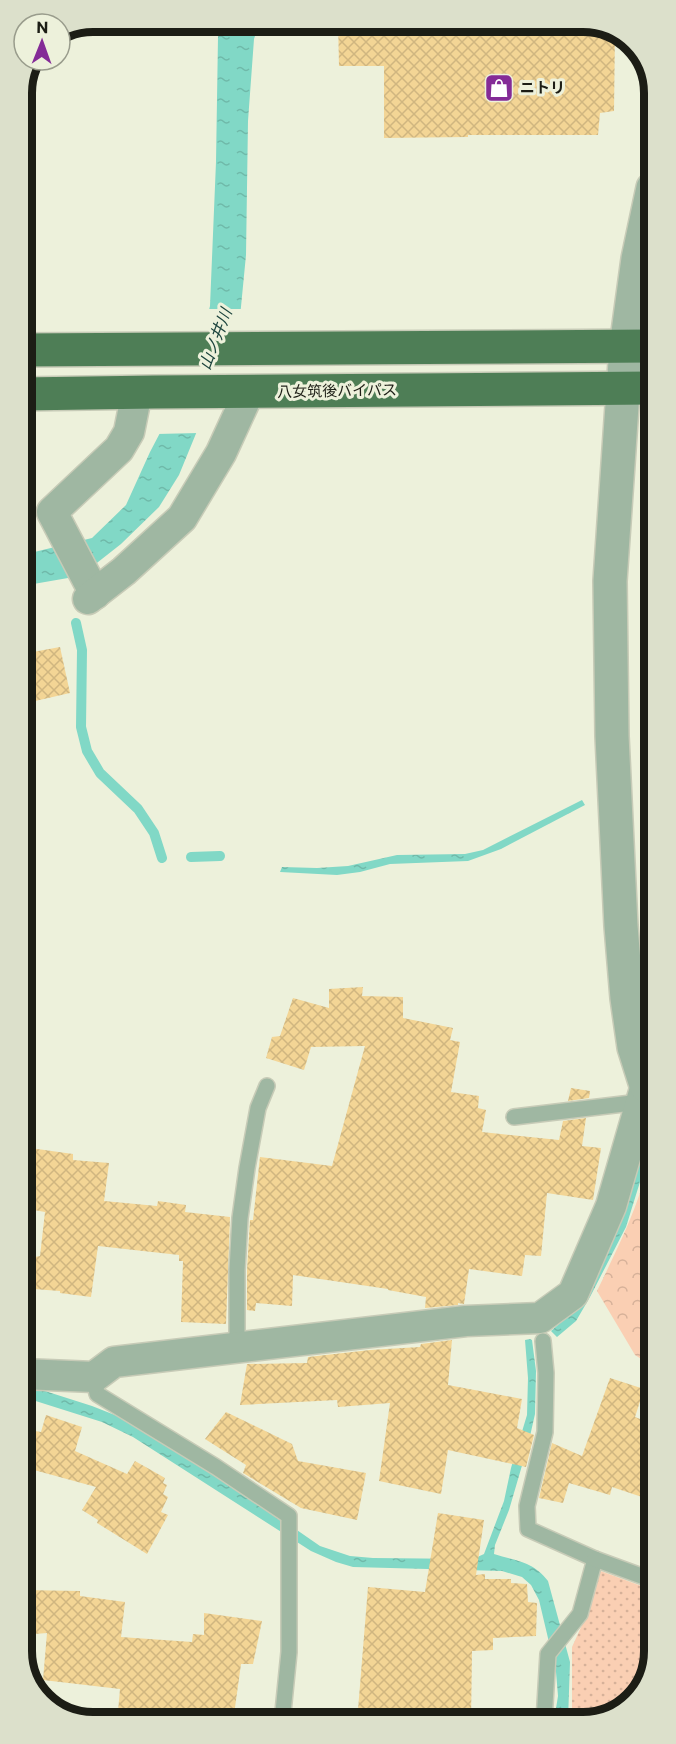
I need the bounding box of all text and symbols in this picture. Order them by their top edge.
north arrow [12,12,72,72]
text: N [36,17,48,36]
shop icon: ニトリ [483,72,515,104]
place label: ニトリ [520,78,565,96]
water label: 山ノ井川 [194,304,236,372]
street label: 八女筑後バイパス [277,380,397,400]

